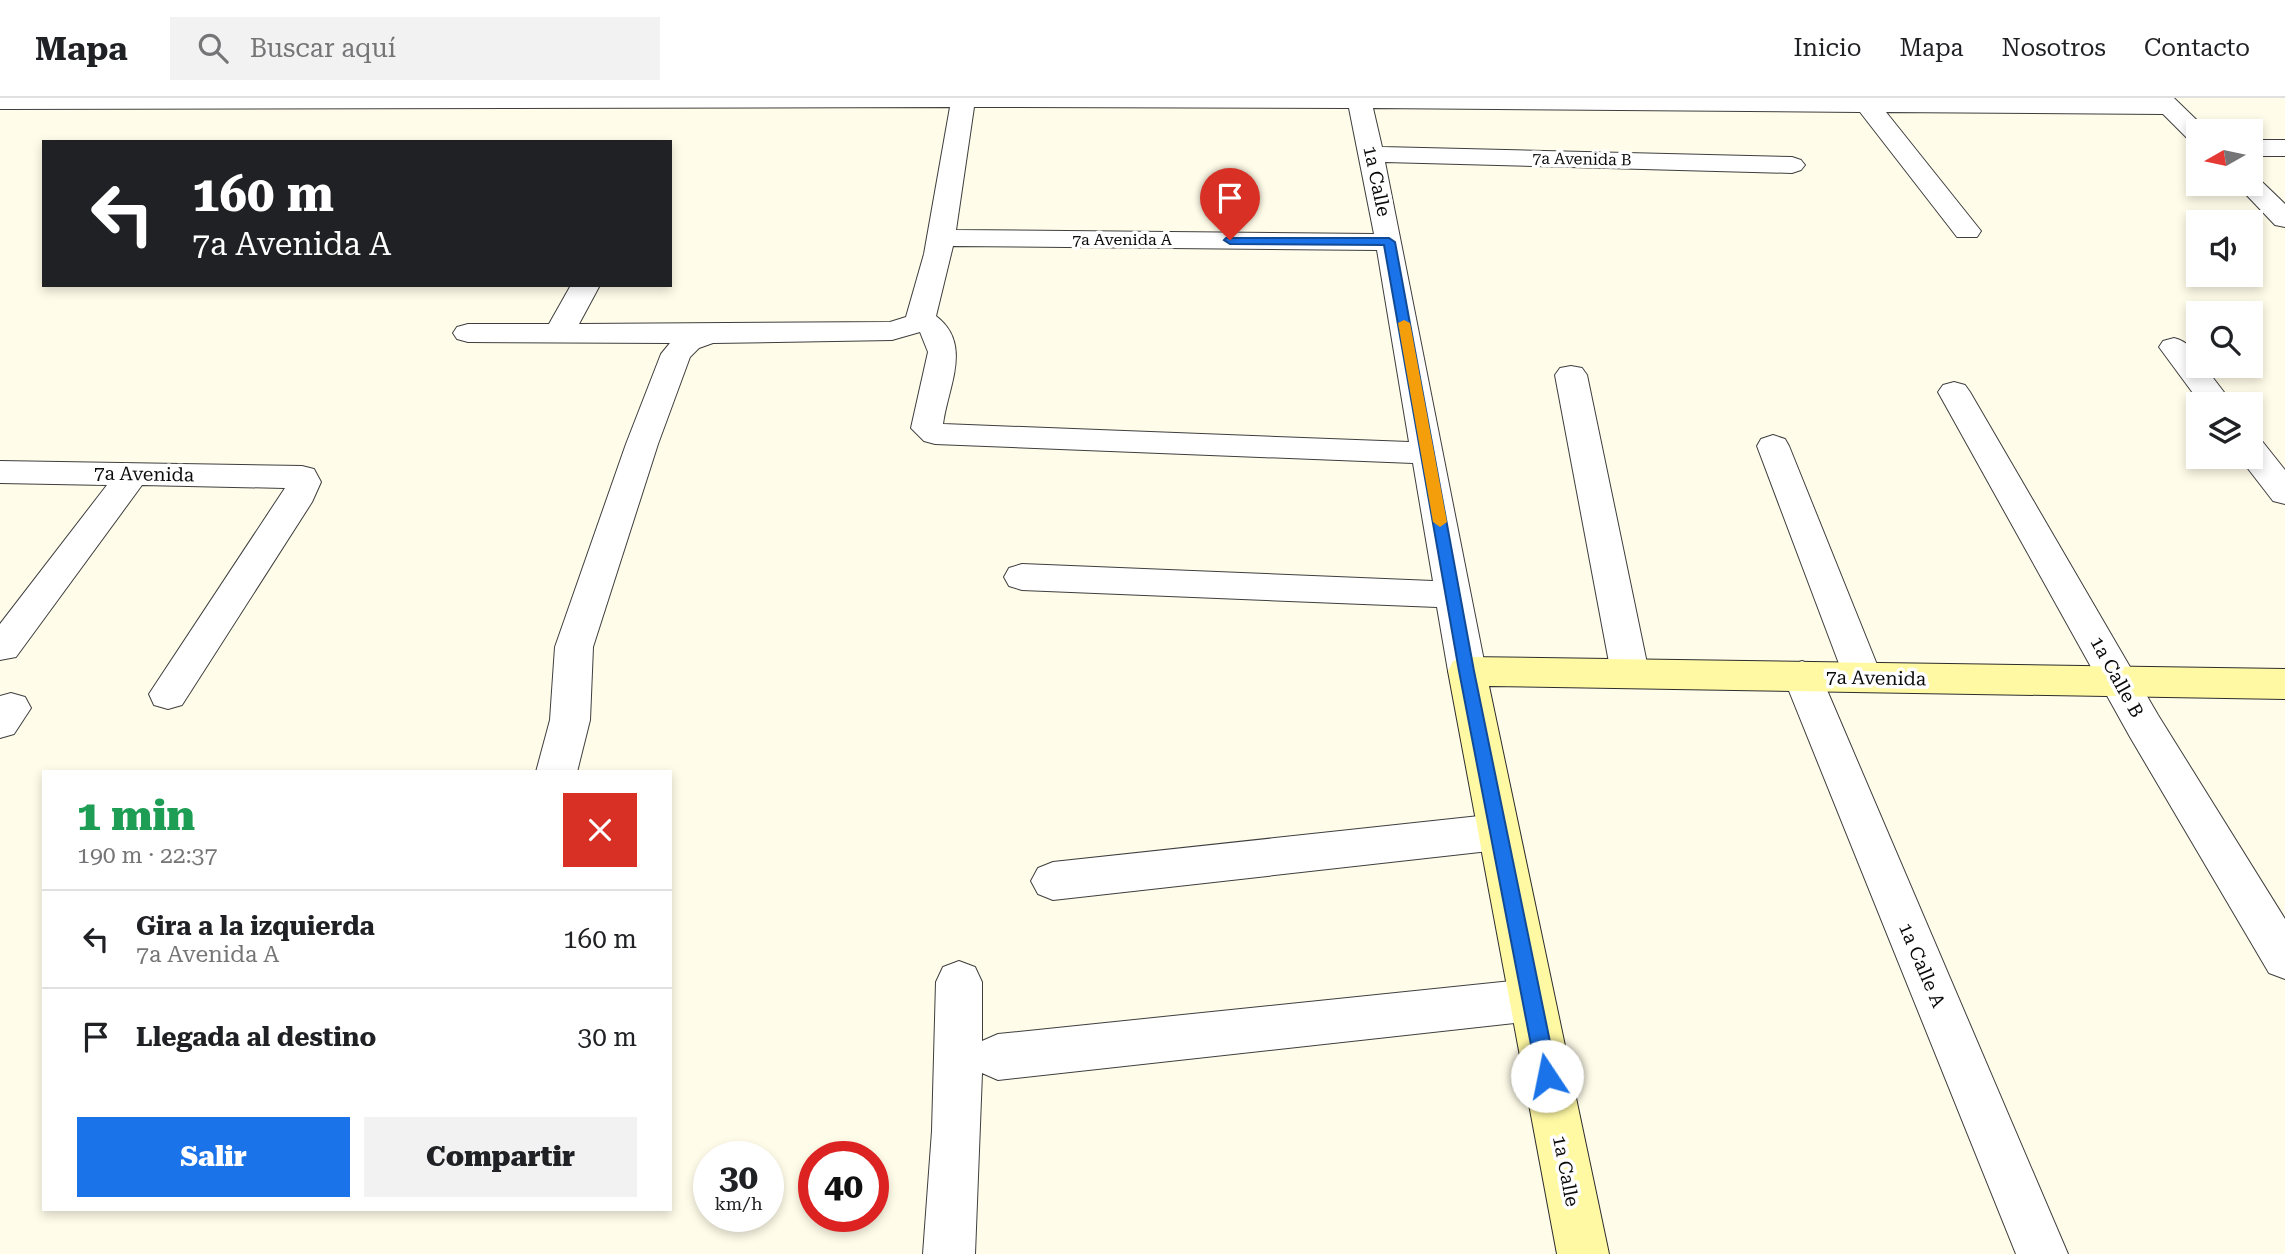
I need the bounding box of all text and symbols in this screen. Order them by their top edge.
search box [170,17,660,80]
text: Mapa [35,29,128,68]
icon: search [194,29,232,67]
text: Buscar aquí [250,33,396,63]
text: Inicio [1793,34,1861,62]
text: Mapa [1899,34,1964,62]
text: Nosotros [2002,34,2106,62]
text: Contacto [2144,34,2250,62]
north arrow [2186,119,2263,196]
map controls [2186,119,2263,469]
street label: 1a Calle [1358,143,1396,219]
street label: 7a Avenida B [1532,149,1632,169]
text: 160 m [192,166,334,223]
icon: left [77,168,168,259]
pin [1200,168,1260,240]
icon: arrive [1211,179,1249,217]
button: sound [2186,210,2263,287]
text: 7a Avenida A [192,225,391,263]
street label: 7a Avenida A [1072,230,1173,249]
button: search [2186,301,2263,378]
button: layers [2186,392,2263,469]
street label: 7a Avenida [94,462,195,486]
street label: 1a Calle B [2085,632,2149,722]
street label: 7a Avenida [1826,666,1927,690]
text: 1 min [77,791,195,840]
button: close [563,793,637,867]
text: 190 m · 22:37 [77,842,217,869]
text: Gira a la izquierda [136,911,375,941]
street label: 1a Calle A [1894,919,1950,1012]
icon: left [77,920,115,958]
text: 160 m [563,924,637,954]
text: 7a Avenida A [136,941,279,968]
icon: arrive [77,1018,115,1056]
text: Llegada al destino [136,1022,376,1052]
text: 30 m [578,1022,637,1052]
position arrow [1510,1039,1584,1113]
button: Salir [77,1117,350,1197]
button: Compartir [364,1117,637,1197]
street label: 1a Calle [1548,1134,1584,1208]
speed limit sign: 40 [798,1141,889,1232]
text: 30 [719,1157,758,1198]
text: km/h [714,1193,763,1214]

